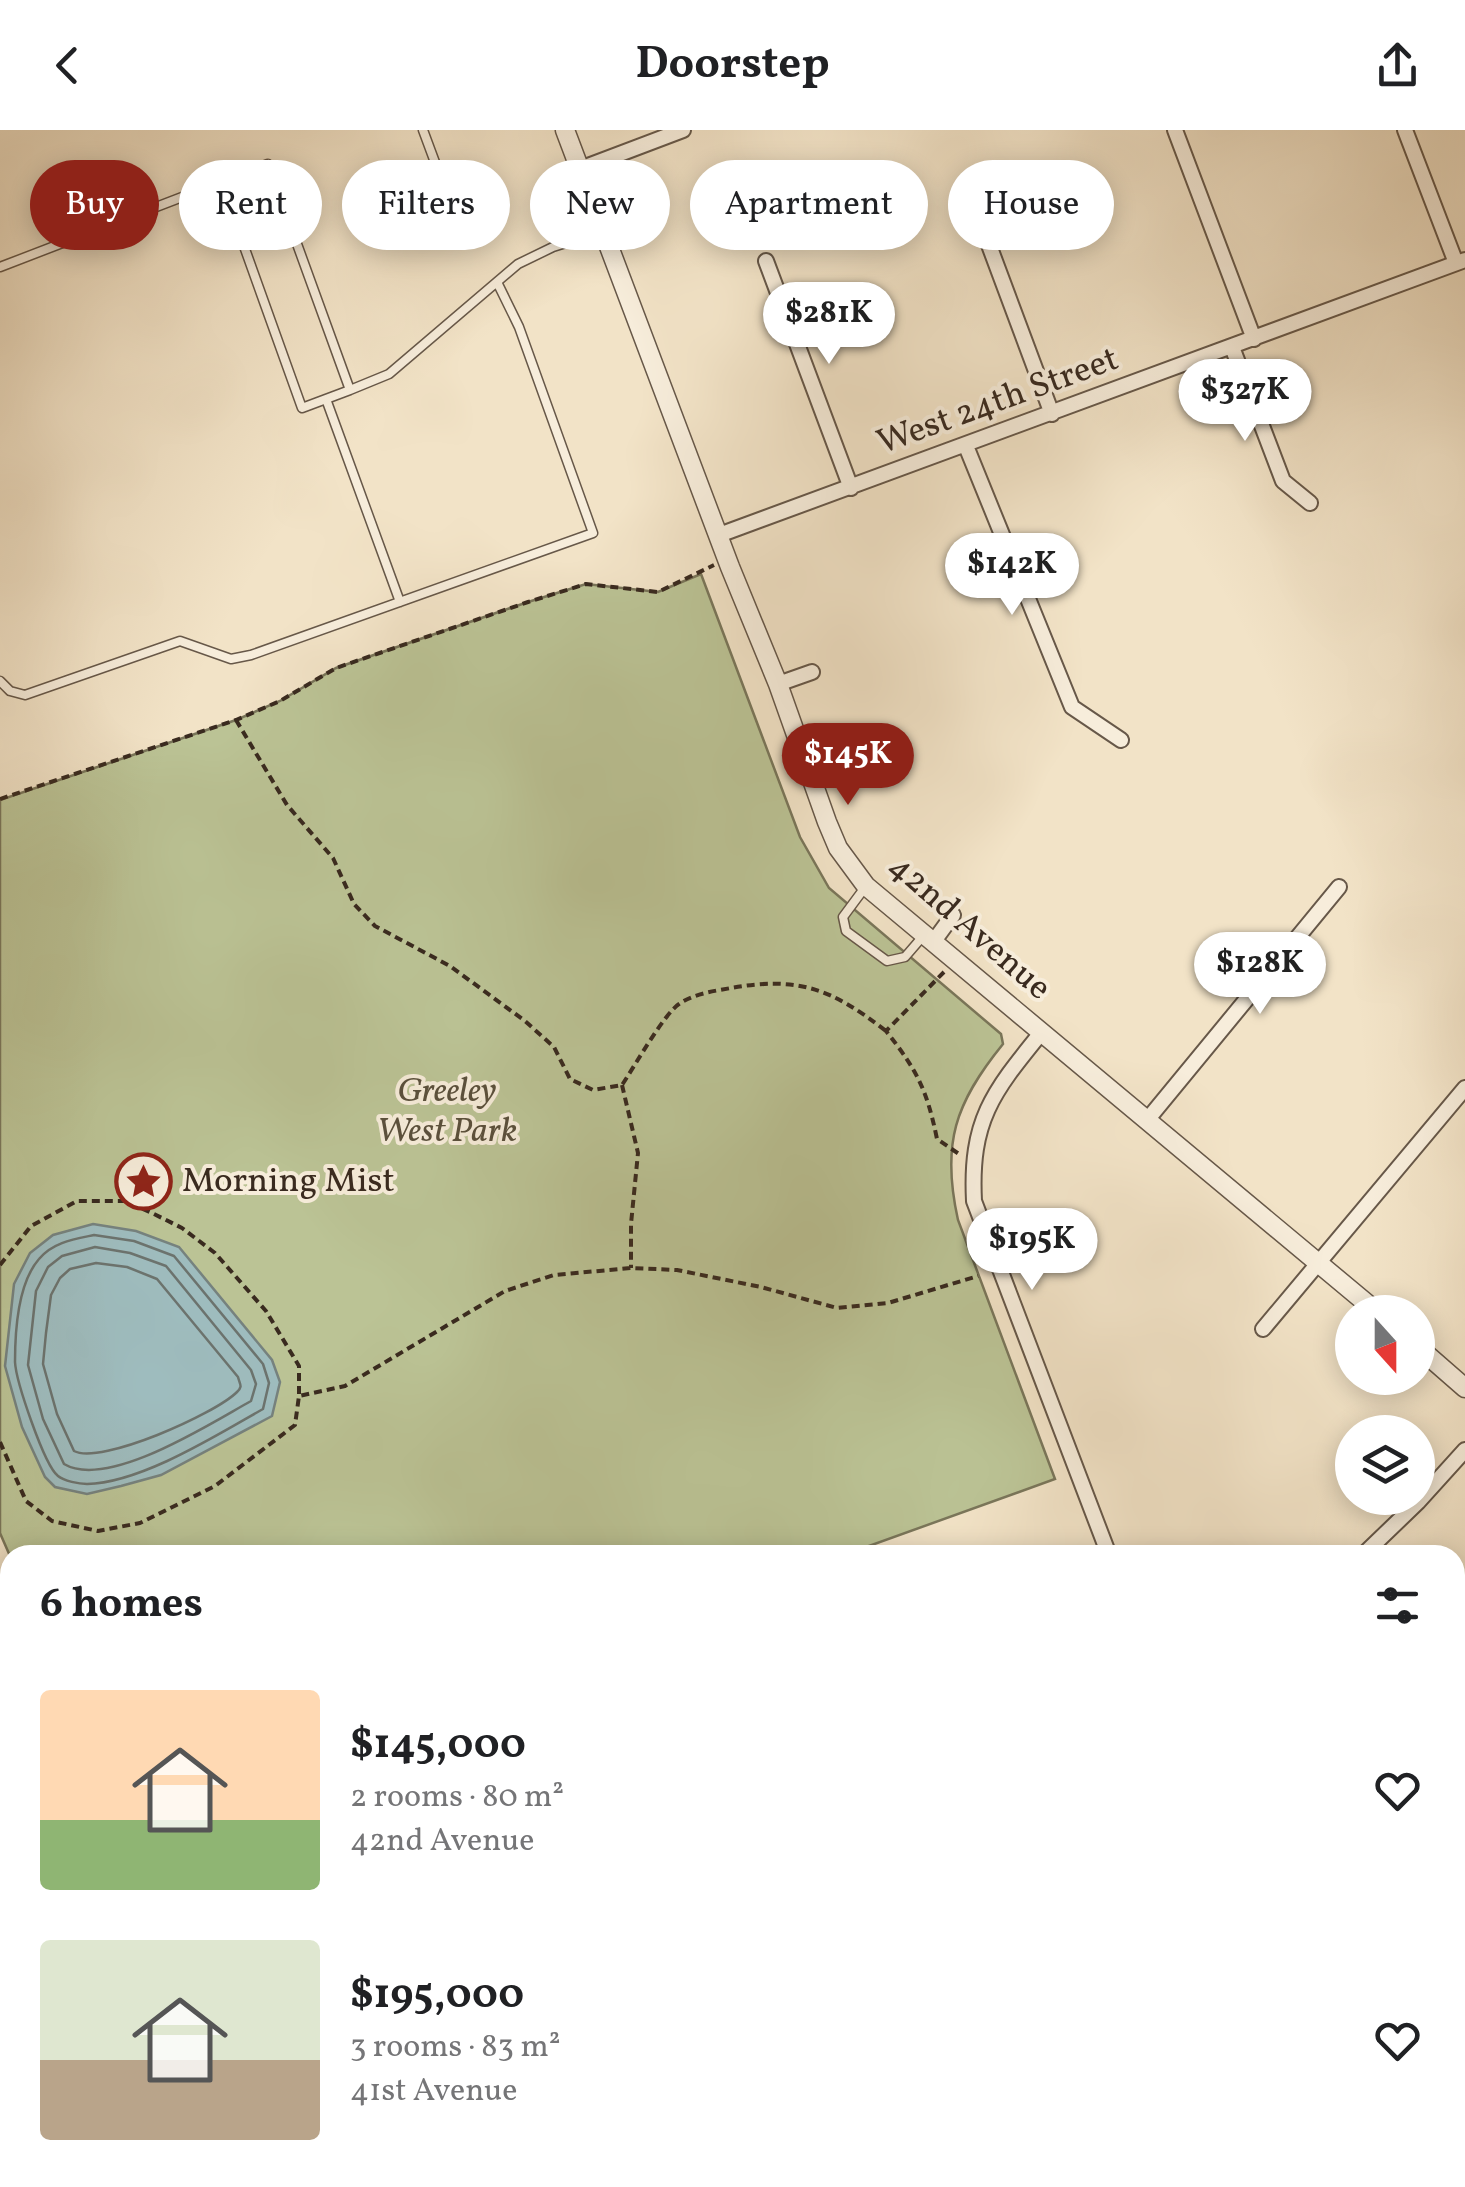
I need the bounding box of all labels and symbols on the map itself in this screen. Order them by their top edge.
pin: $281K [759,282,899,367]
street label: West 24th Street [871,336,1125,468]
pin: $327K [1175,359,1315,444]
pin: $142K [942,533,1082,618]
pin: $145K [778,723,918,808]
street label: 42nd Avenue [877,844,1061,1012]
pin: $128K [1190,932,1330,1017]
park label: Greeley West Park [377,1068,517,1156]
place icon: Morning Mist [113,1152,173,1212]
place label: Morning Mist [182,1158,395,1206]
pin: $195K [962,1208,1102,1293]
north arrow [1335,1295,1435,1395]

